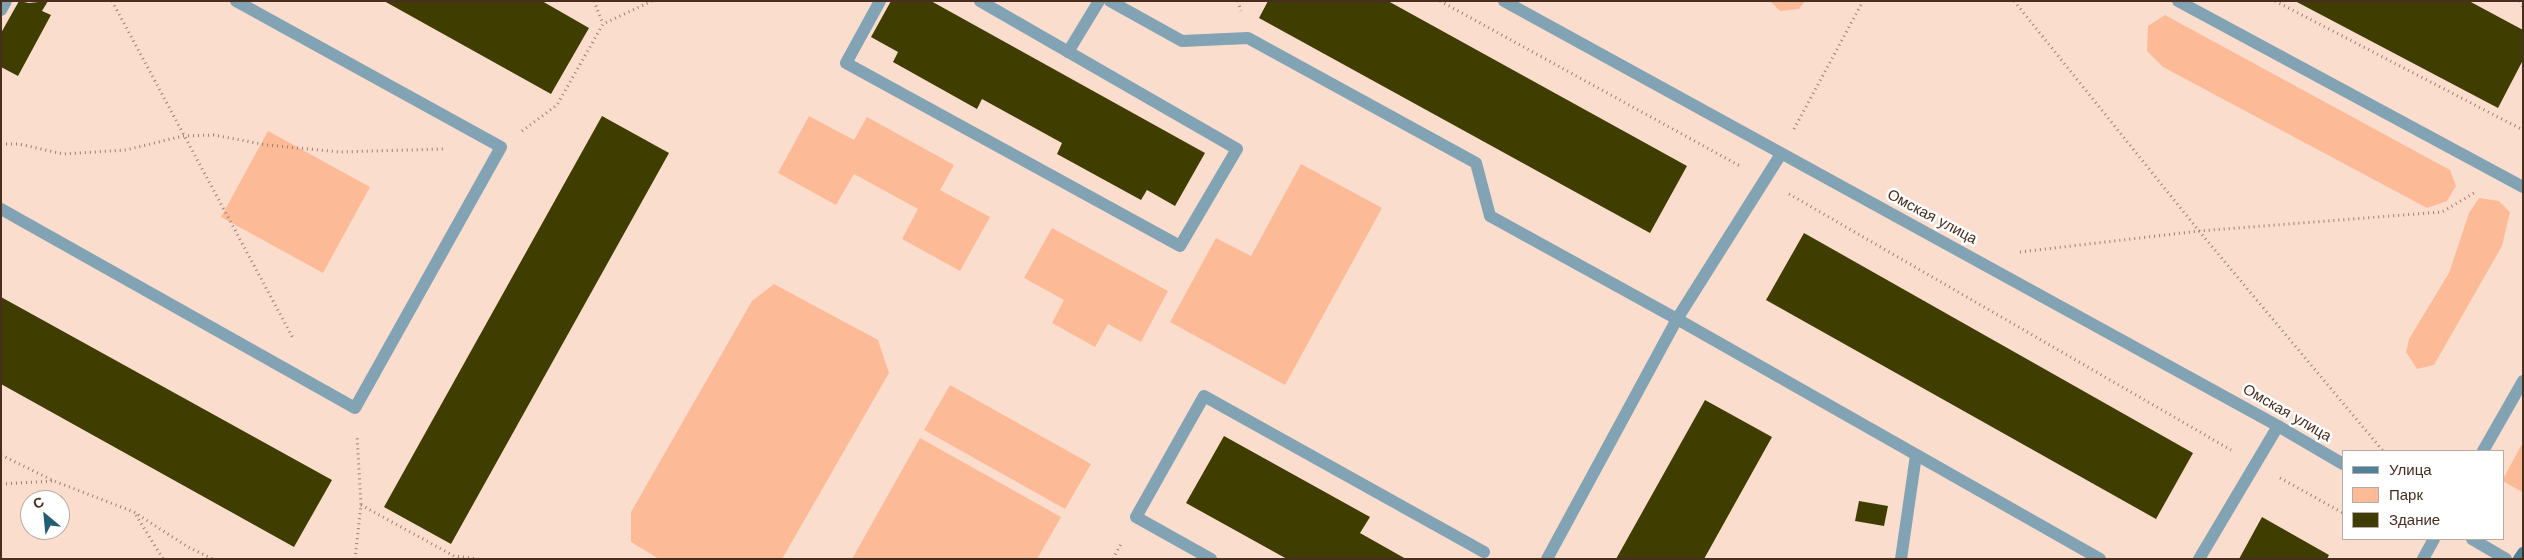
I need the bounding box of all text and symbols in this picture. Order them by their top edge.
street label: Омская улица [1884,186,1980,248]
street label: Омская улица [2240,380,2334,446]
legend [2342,450,2504,540]
text: Улица [2389,461,2432,479]
text: Парк [2389,486,2423,504]
north arrow [20,490,70,540]
text: С [30,493,47,512]
text: Здание [2389,511,2440,529]

